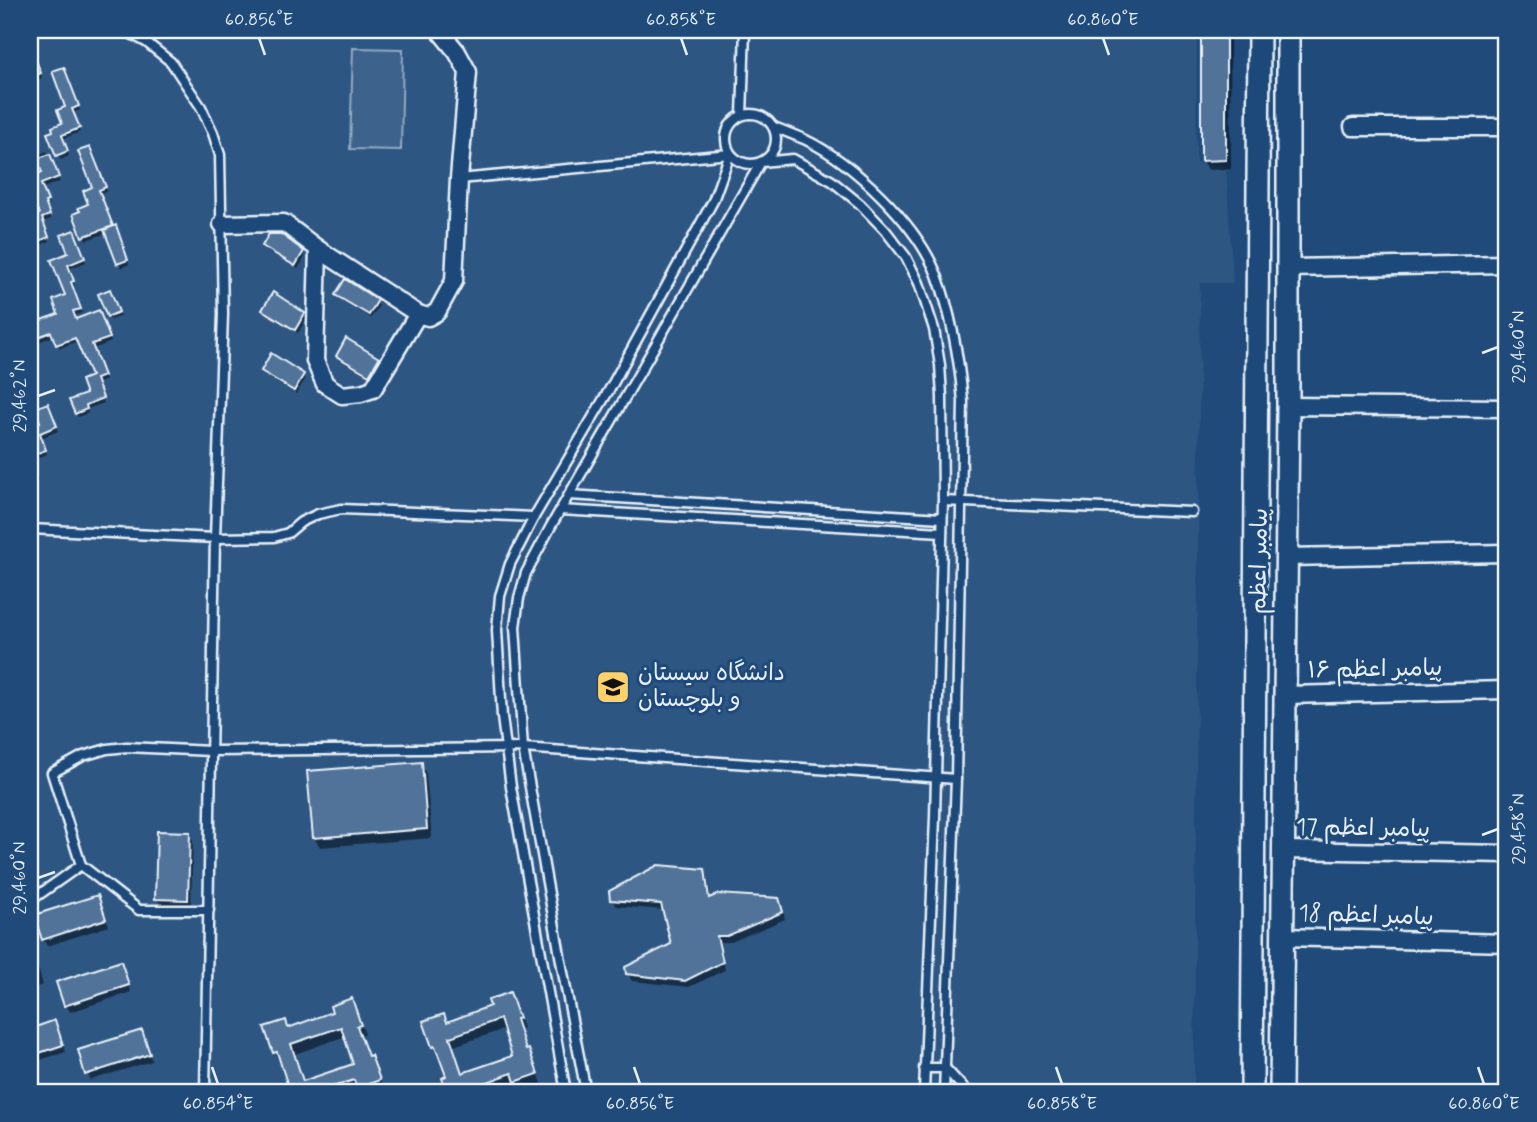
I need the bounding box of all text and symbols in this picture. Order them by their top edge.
text: 60.856°E [225,8,293,32]
text: 60.858°E [646,8,716,32]
text: 60.860°E [1067,8,1139,32]
text: 29.460°N [1507,310,1531,384]
text: 29.462°N [8,359,32,433]
street label: پیامبر اعظم [1244,508,1277,614]
street label: پیامبر اعظم ۱۶ [1307,654,1443,687]
place label: دانشگاه سیستان و بلوچستان [638,659,785,715]
school or university icon: دانشگاه سیستان و بلوچستان [594,668,632,706]
text: 29.458°N [1507,793,1531,865]
street label: پیامبر اعظم 17 [1296,813,1430,846]
text: 29.460°N [8,841,32,915]
street label: پیامبر اعظم 18 [1298,899,1434,934]
text: 60.854°E [183,1092,253,1116]
text: 60.856°E [606,1092,674,1116]
text: 60.858°E [1027,1092,1097,1116]
text: 60.860°E [1448,1092,1520,1116]

